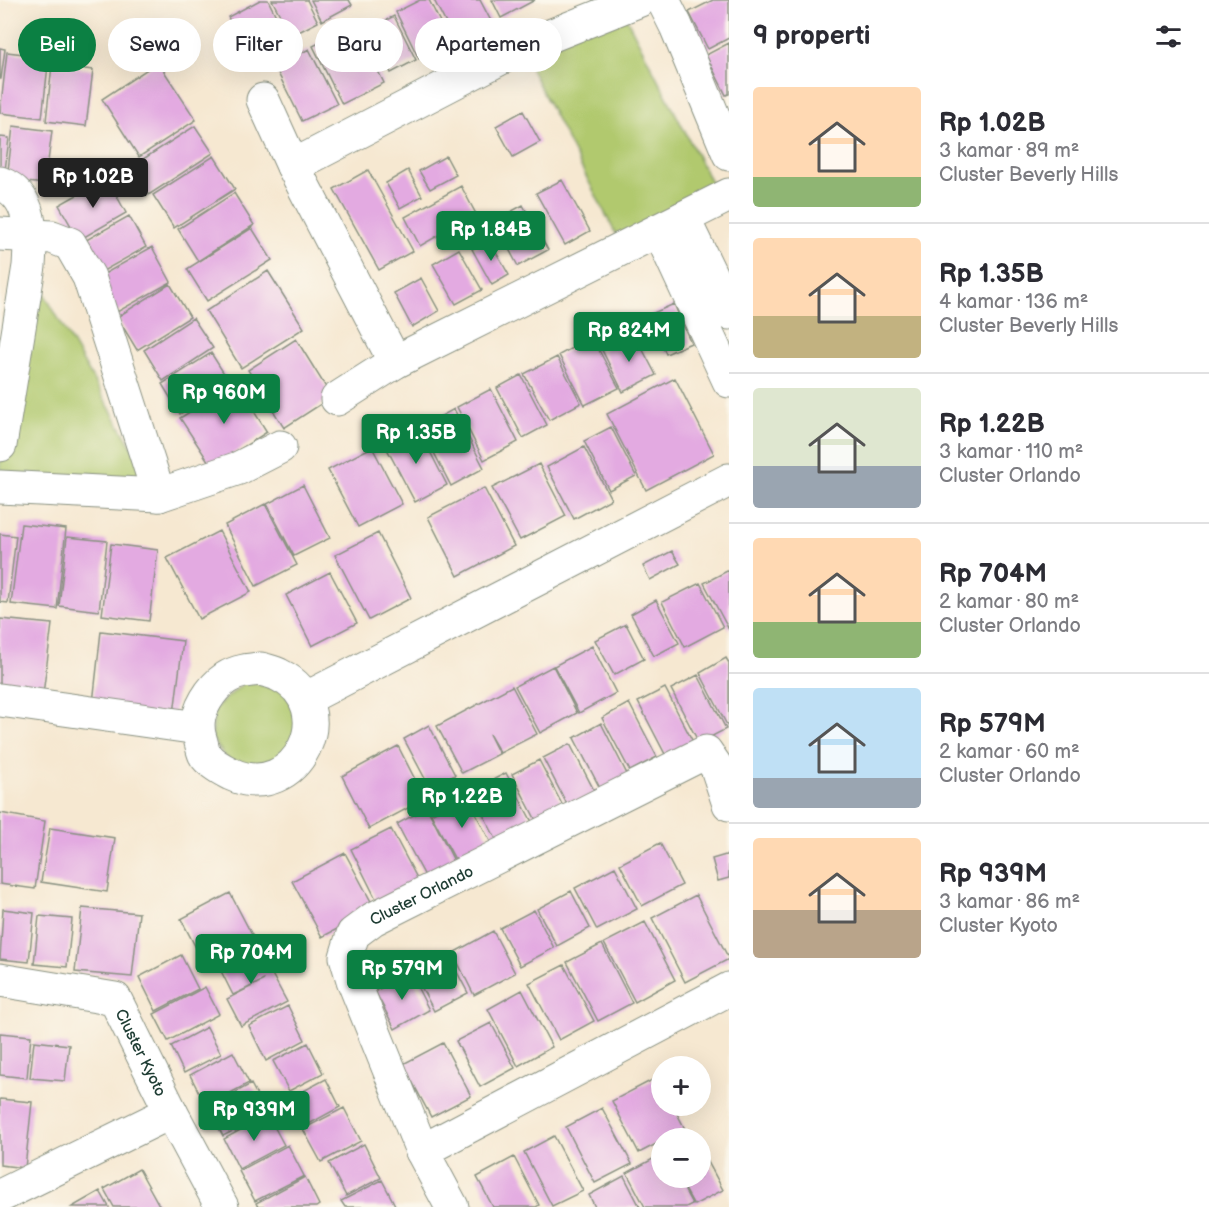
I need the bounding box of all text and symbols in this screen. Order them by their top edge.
chip: Beli [18,18,96,72]
chip: Sewa [108,18,201,72]
chip: Filter [213,18,303,72]
chip: Baru [315,18,403,72]
chip: Apartemen [415,18,562,72]
icon: filters [1152,20,1185,53]
text: 9 properti [753,21,870,52]
text: Rp 1.02B [939,108,1046,139]
icon: home [801,111,873,183]
text: 3 kamar · 89 m² [939,139,1079,163]
pin: Rp 1.02B [31,158,155,209]
text: Cluster Beverly Hills [939,163,1118,187]
text: Rp 1.02B [52,165,134,189]
pin: Rp 1.84B [429,211,553,262]
text: Rp 1.84B [450,218,532,242]
text: Rp 1.35B [939,259,1044,290]
icon: home [801,262,873,334]
text: 4 kamar · 136 m² [939,290,1088,314]
pin: Rp 824M [574,312,684,363]
text: Cluster Beverly Hills [939,314,1118,338]
text: Rp 824M [588,319,670,343]
pin: Rp 960M [169,374,279,425]
text: Rp 960M [182,381,266,405]
text: Rp 1.22B [939,409,1045,440]
icon: home [801,412,873,484]
pin: Rp 1.35B [354,414,478,465]
text: Rp 1.35B [376,421,456,445]
text: 3 kamar · 110 m² [939,440,1083,464]
text: Cluster Orlando [939,464,1081,488]
text: Rp 704M [939,559,1047,590]
icon: home [801,562,873,634]
text: 2 kamar · 80 m² [939,590,1079,614]
text: Cluster Orlando [939,614,1081,638]
text: Rp 579M [939,709,1046,740]
icon: home [801,712,873,784]
text: 2 kamar · 60 m² [939,740,1080,764]
text: Cluster Orlando [939,764,1081,788]
pin: Rp 1.22B [400,778,524,829]
text: Rp 1.22B [421,785,503,809]
text: Rp 939M [939,859,1047,890]
street label: Cluster Orlando [367,862,477,930]
icon: home [801,862,873,934]
text: 3 kamar · 86 m² [939,890,1080,914]
text: Cluster Kyoto [939,914,1058,938]
pin: Rp 704M [196,934,306,985]
text: Rp 704M [209,941,293,965]
pin: Rp 579M [347,950,457,1001]
text: Rp 579M [361,957,443,981]
street label: Cluster Kyoto [110,1006,170,1100]
map controls [651,1056,711,1188]
button: + [651,1056,711,1116]
pin: Rp 939M [199,1091,309,1142]
text: Rp 939M [213,1098,295,1122]
button: − [651,1128,711,1188]

